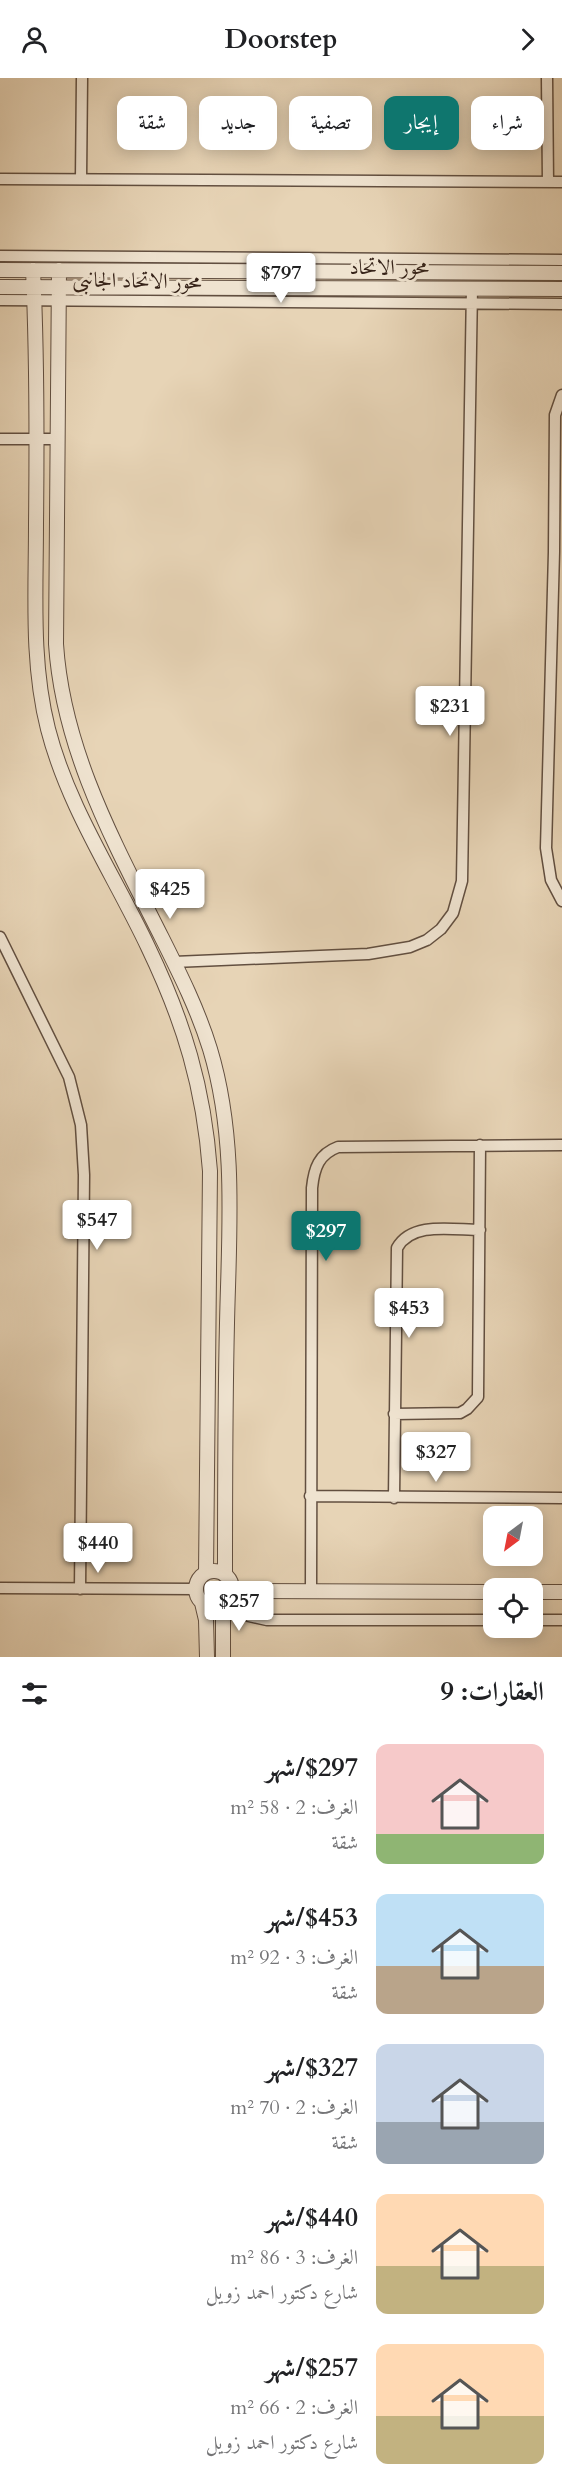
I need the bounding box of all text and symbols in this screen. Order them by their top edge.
text: Doorstep [225,21,338,58]
icon: person [18,23,51,56]
icon: forward [511,23,544,56]
chip: شقة [117,96,187,150]
chip: جديد [199,96,277,150]
chip: تصفية [289,96,372,150]
chip: إيجار [384,96,459,150]
chip: شراء [471,96,544,150]
pin: $797 [245,253,317,304]
street label: محور الاتحاد [349,253,429,282]
text: $797 [261,259,301,286]
street label: محور الاتحاد الجانبى [72,265,202,297]
pin: $231 [414,686,486,737]
text: $231 [430,692,470,719]
pin: $425 [134,869,206,920]
text: $425 [150,875,190,902]
pin: $547 [61,1200,133,1251]
text: $547 [77,1206,117,1233]
pin: $297 [290,1211,362,1262]
text: $297 [306,1217,346,1244]
pin: $453 [373,1288,445,1339]
text: $453 [389,1294,429,1321]
pin: $327 [400,1432,472,1483]
text: $327 [416,1438,456,1465]
north arrow [483,1506,543,1566]
map controls [483,1506,543,1638]
pin: $440 [62,1523,134,1574]
text: $440 [78,1529,118,1556]
button: locate [483,1578,543,1638]
pin: $257 [203,1581,275,1632]
text: $257 [219,1587,259,1614]
text: العقارات: 9 [441,1674,544,1709]
icon: filters [18,1677,51,1710]
text: $297/شهر [266,1750,358,1785]
icon: home [424,1768,496,1840]
text: الغرف: 2 · 58 m² [230,1794,358,1821]
text: شقة [332,1829,358,1856]
text: $453/شهر [266,1900,358,1935]
icon: home [424,1918,496,1990]
text: الغرف: 3 · 92 m² [230,1944,358,1971]
text: شقة [332,1979,358,2006]
text: $327/شهر [266,2050,358,2085]
icon: home [424,2068,496,2140]
text: الغرف: 2 · 70 m² [230,2094,358,2121]
text: شقة [332,2129,358,2156]
text: $440/شهر [266,2200,358,2235]
icon: home [424,2218,496,2290]
text: الغرف: 3 · 86 m² [230,2244,358,2271]
text: شارع دكتور احمد زويل [206,2279,358,2306]
text: $257/شهر [266,2350,358,2385]
icon: home [424,2368,496,2440]
text: الغرف: 2 · 66 m² [230,2394,358,2421]
text: شارع دكتور احمد زويل [206,2429,358,2456]

